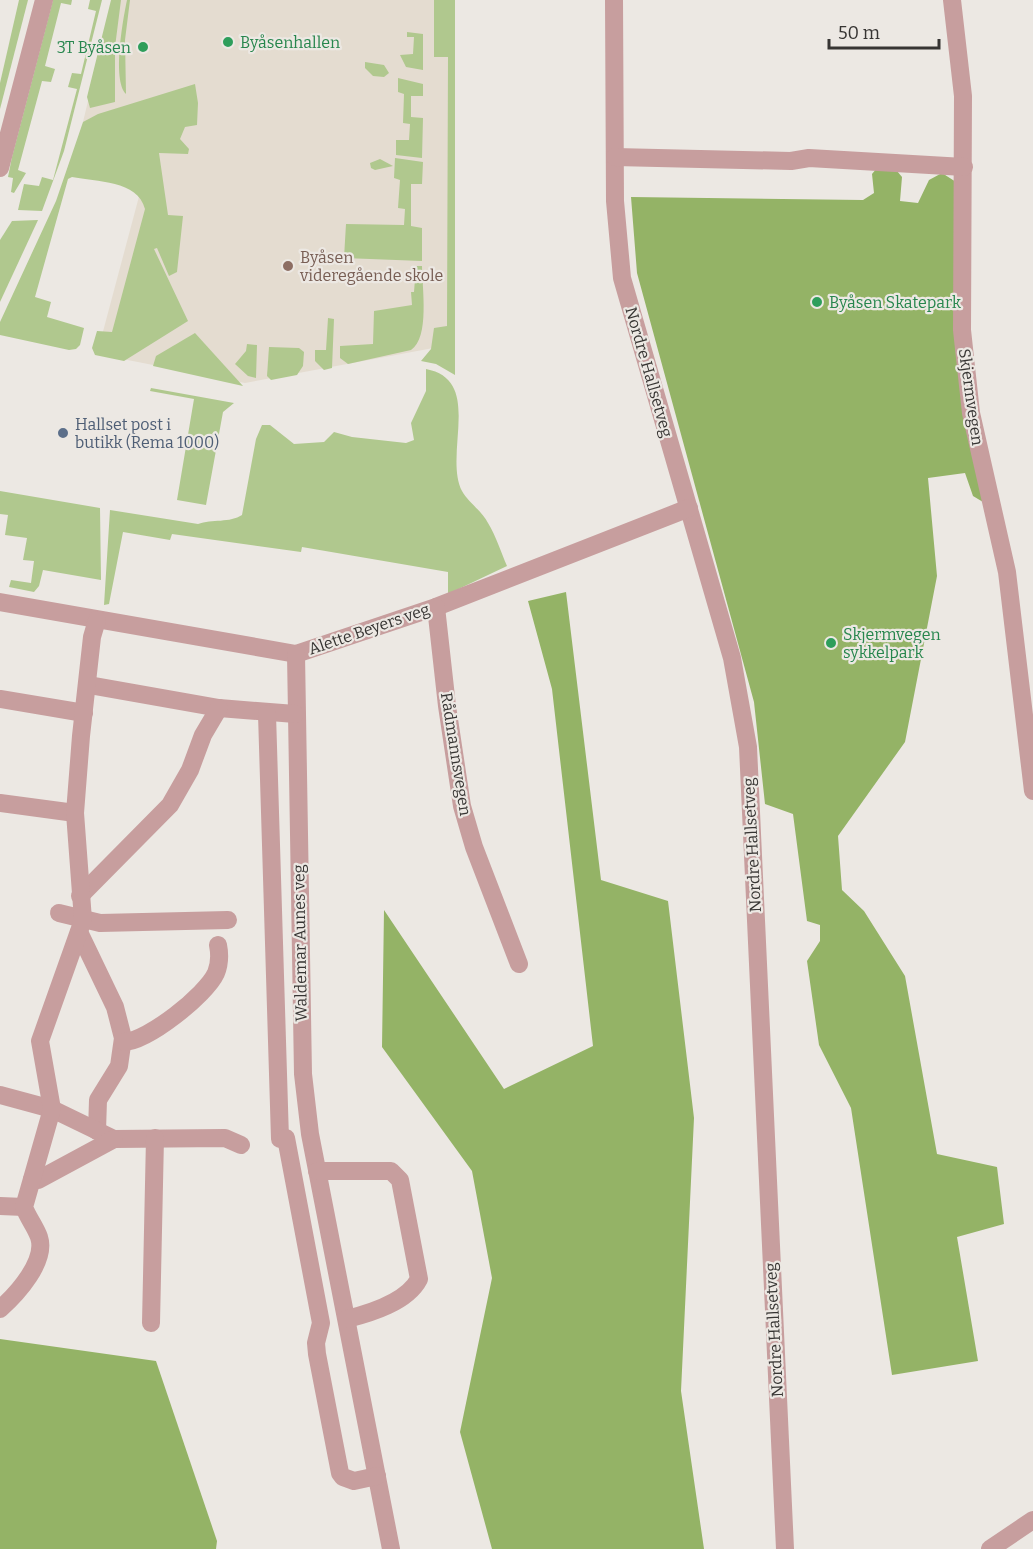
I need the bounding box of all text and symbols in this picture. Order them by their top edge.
scale bar [829,12,938,50]
text: 50 m [838,22,880,44]
place label: Byåsenhallen [240,33,340,52]
marker: Byåsenhallen [221,35,235,49]
place label: 3T Byåsen [57,38,131,57]
marker: 3T Byåsen [136,40,150,54]
place label: Byåsen videregående skole [299,248,443,285]
marker: Byåsen videregående skole [281,259,295,273]
place label: Byåsen Skatepark [829,293,961,312]
marker: Byåsen Skatepark [810,295,824,309]
street label: Nordre Hallsetveg [621,305,677,439]
street label: Skjermvegen [955,347,987,447]
place label: Hallset post i butikk (Rema 1000) [75,415,219,452]
marker: Hallset post i butikk (Rema 1000) [56,426,70,440]
street label: Alette Beyers veg [306,599,432,659]
place label: Skjermvegen sykkelpark [843,625,941,662]
marker: Skjermvegen sykkelpark [824,636,838,650]
street label: Rådmannsvegen [437,691,475,817]
street label: Nordre Hallsetveg [739,777,765,913]
street label: Waldemar Aunes veg [289,864,311,1022]
street label: Nordre Hallsetveg [761,1262,787,1398]

